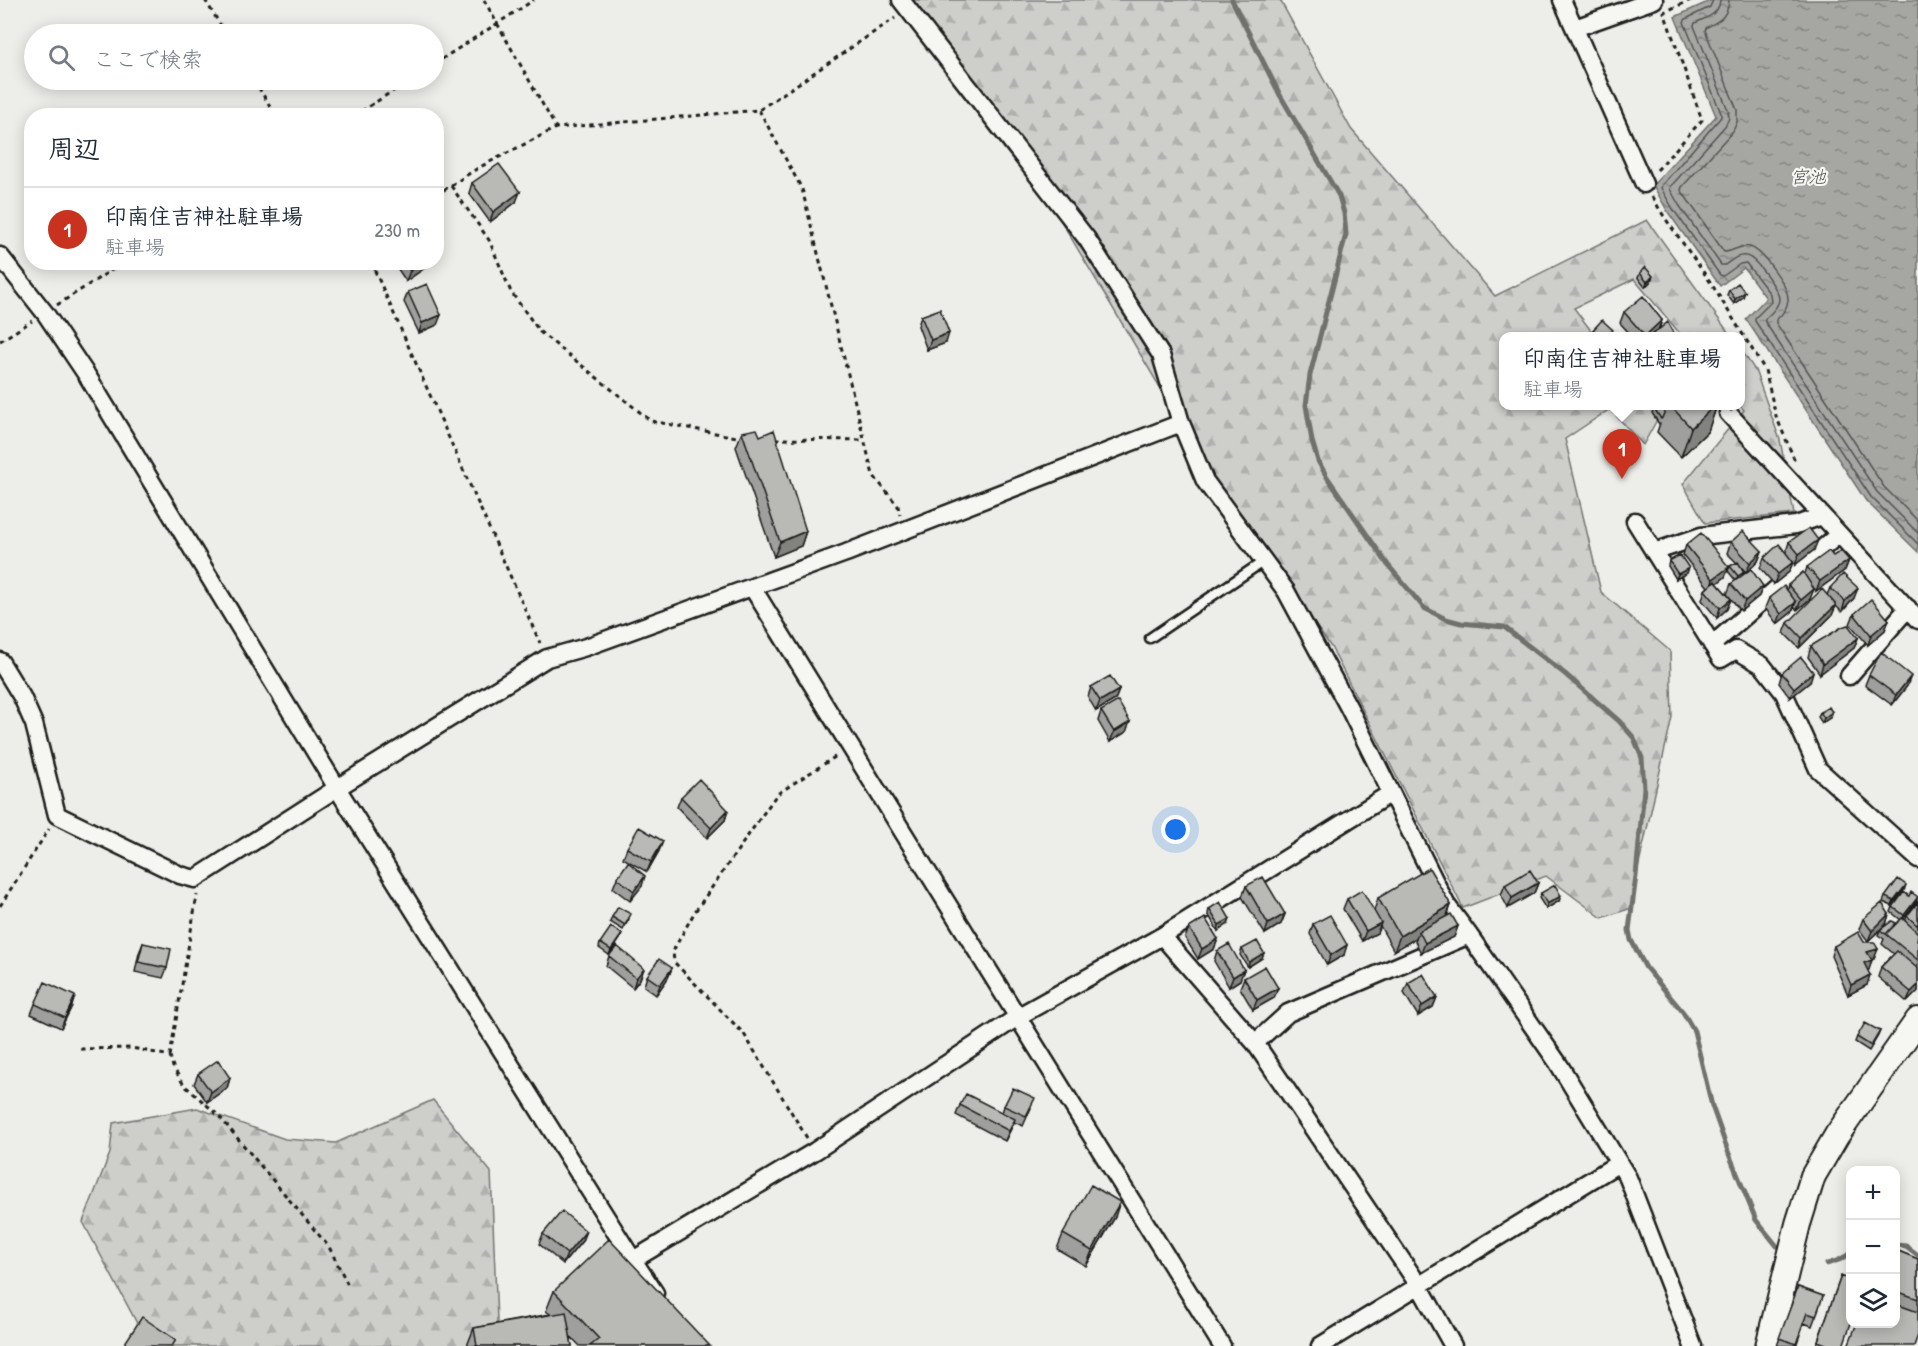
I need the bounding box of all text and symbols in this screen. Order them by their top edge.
search box [24,24,444,90]
icon: search [45,41,78,74]
text: ここで検索 [93,44,203,74]
text: 周辺 [48,131,100,166]
water label: 宮池 [1790,164,1827,189]
text: 印南住吉神社駐車場 [105,201,303,231]
text: 1 [64,216,71,243]
text: 230 m [375,216,420,243]
text: 駐車場 [105,233,165,260]
popup [1499,332,1745,410]
text: 印南住吉神社駐車場 [1523,343,1721,373]
text: 駐車場 [1523,375,1583,402]
pin: 1 [1602,430,1642,479]
your location [1161,815,1190,844]
map controls [1846,1166,1900,1328]
button: + [1846,1166,1900,1220]
button: − [1846,1220,1900,1274]
button: layers [1846,1274,1900,1328]

